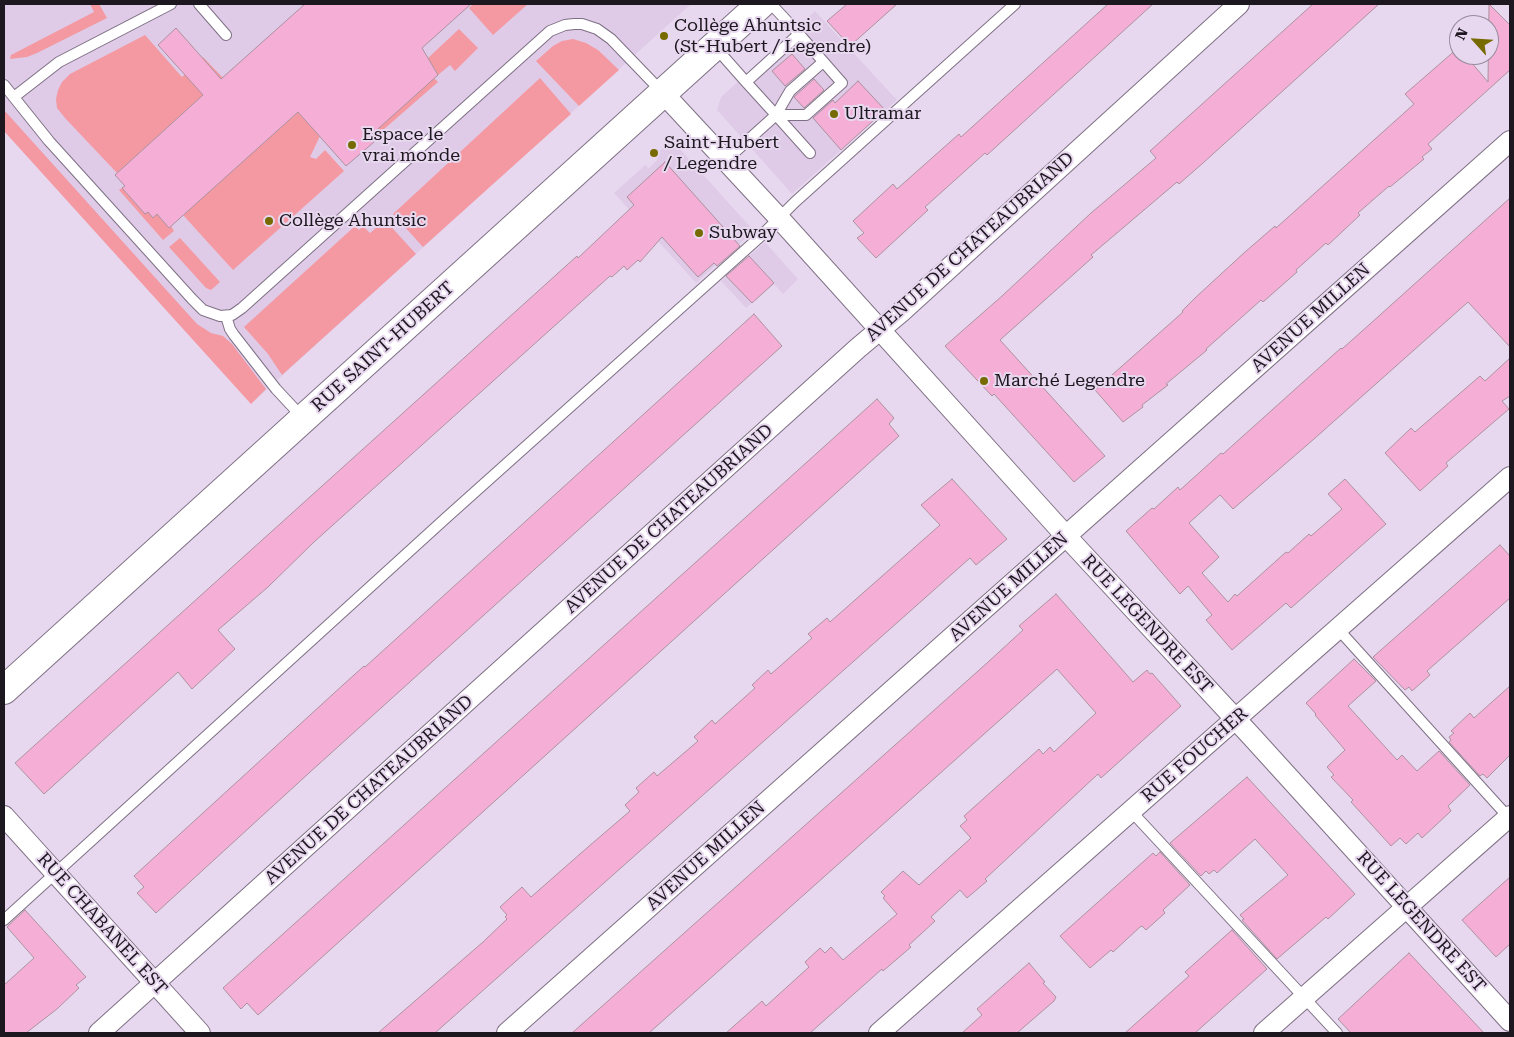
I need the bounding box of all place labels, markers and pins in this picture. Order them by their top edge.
place label: Collège Ahuntsic (St-Hubert / Legendre) [674,15,871,58]
marker: Collège Ahuntsic (St-Hubert / Legendre) [658,30,670,42]
place label: Ultramar [844,103,921,125]
marker: Ultramar [828,108,840,120]
place label: Espace le vrai monde [362,124,460,166]
place label: Saint-Hubert / Legendre [664,132,779,174]
marker: Espace le vrai monde [346,139,358,151]
marker: Saint-Hubert / Legendre [648,147,660,159]
place label: Collège Ahuntsic [279,210,426,232]
marker: Collège Ahuntsic [263,215,275,227]
place label: Subway [709,222,777,244]
marker: Subway [693,227,705,239]
place label: Marché Legendre [994,370,1145,392]
marker: Marché Legendre [978,375,990,387]

